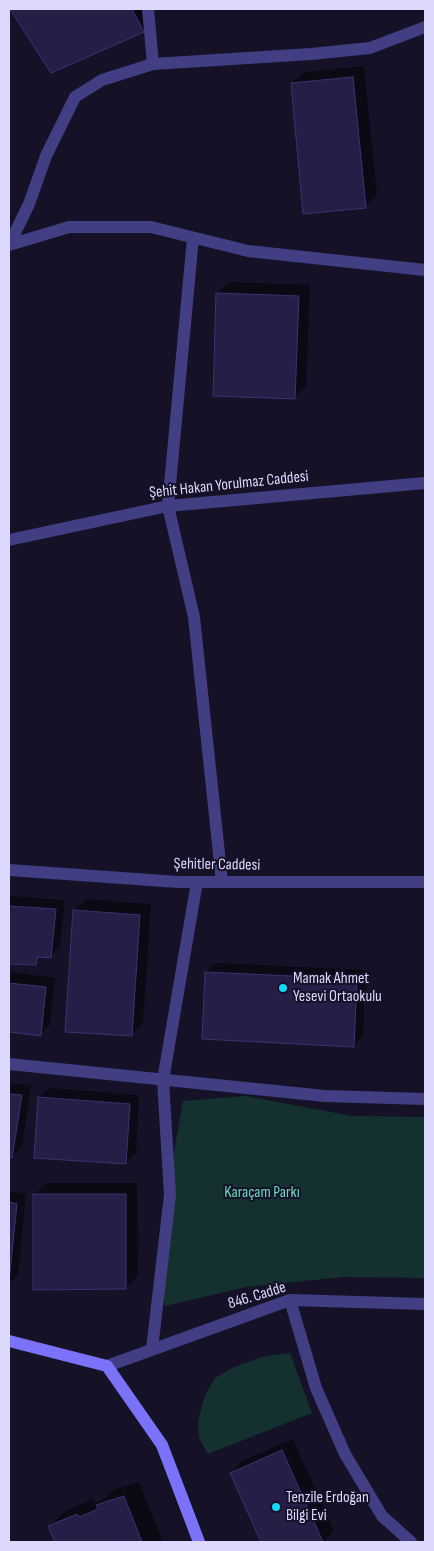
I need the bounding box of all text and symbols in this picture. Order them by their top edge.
street label: Şehit Hakan Yorulmaz Caddesi [148,467,310,503]
street label: Şehitler Caddesi [174,855,260,875]
place label: Mamak Ahmet Yesevi Ortaokulu [293,969,382,1007]
marker: Mamak Ahmet Yesevi Ortaokulu [277,982,289,994]
park label: Karaçam Parkı [224,1183,300,1203]
street label: 846. Cadde [226,1278,288,1314]
place label: Tenzile Erdoğan Bilgi Evi [286,1488,369,1526]
marker: Tenzile Erdoğan Bilgi Evi [270,1501,282,1513]

